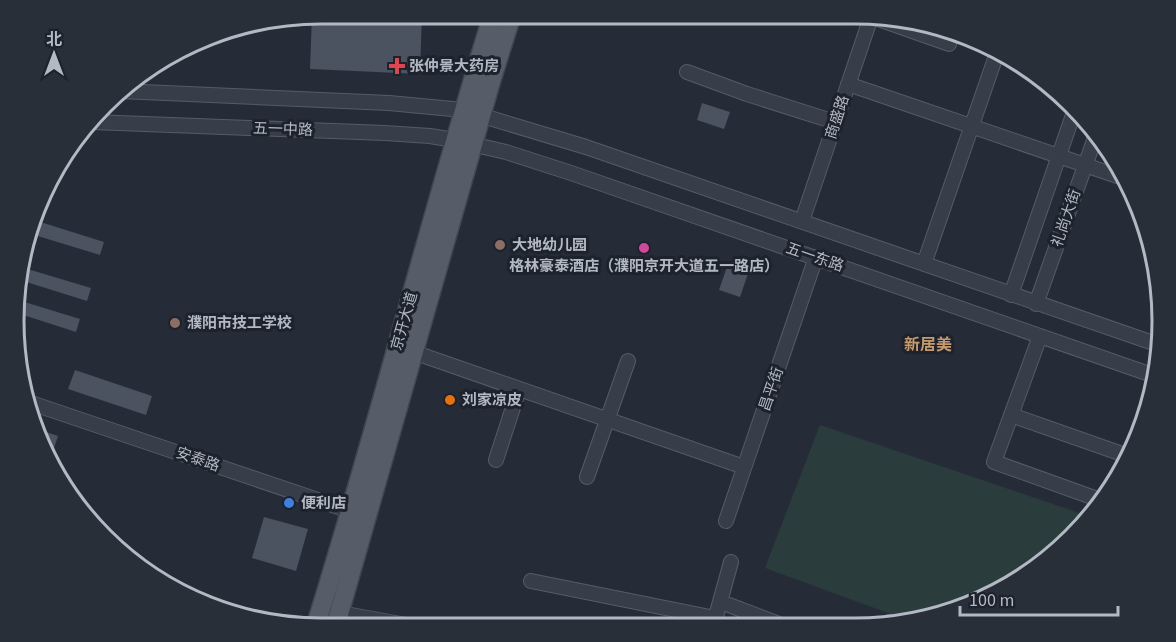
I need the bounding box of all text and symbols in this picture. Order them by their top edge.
north arrow [24,24,84,84]
text: 北 [46,29,62,51]
place label: 张仲景大药房 [409,56,499,77]
marker: 张仲景大药房 [390,59,404,73]
street label: 商盛路 [821,93,854,142]
street label: 五一中路 [253,118,313,141]
street label: 礼尚大街 [1047,186,1086,250]
place label: 大地幼儿园 [512,235,587,256]
marker: 大地幼儿园 [493,238,507,252]
street label: 五一东路 [783,238,847,277]
marker: 格林豪泰酒店（濮阳京开大道五一路店） [637,241,651,255]
place label: 格林豪泰酒店（濮阳京开大道五一路店） [509,256,779,277]
street label: 京开大道 [386,289,423,353]
place label: 濮阳市技工学校 [187,313,292,334]
marker: 濮阳市技工学校 [168,316,182,330]
district label: 新居美 [904,334,952,356]
street label: 昌平街 [754,364,789,414]
place label: 刘家凉皮 [462,390,522,411]
marker: 刘家凉皮 [443,393,457,407]
street label: 安泰路 [173,442,223,477]
place label: 便利店 [301,493,346,514]
marker: 便利店 [282,496,296,510]
scale bar [960,579,1118,617]
text: 100 m [969,588,1014,613]

